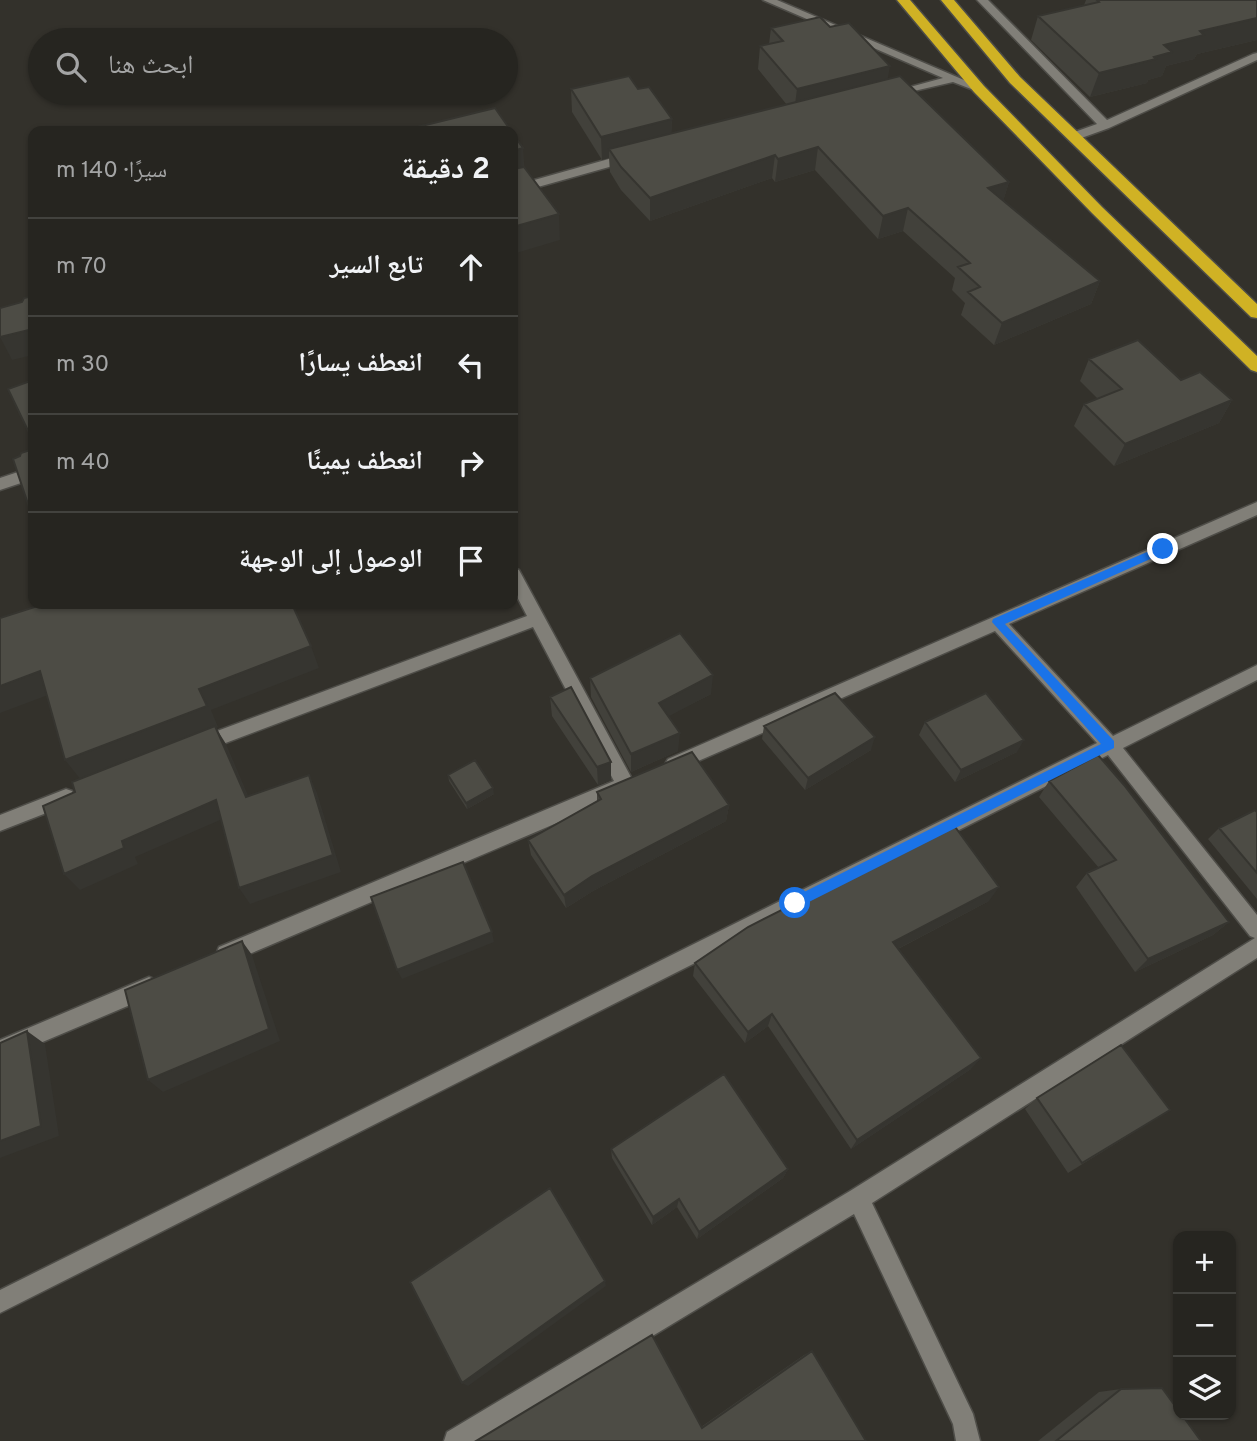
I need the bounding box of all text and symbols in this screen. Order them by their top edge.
search box [28,28,518,105]
icon: search [52,48,90,86]
text: ابحث هنا [108,50,193,83]
text: 2 دقيقة [401,152,490,189]
text: سيرًا · 140 m [56,157,167,186]
icon: ahead [452,248,490,286]
text: تابع السير [330,250,423,283]
text: 70 m [56,253,107,282]
icon: left [452,346,490,384]
text: انعطف يسارًا [299,348,423,381]
text: 30 m [56,351,109,380]
icon: right [452,444,490,482]
text: انعطف يمينًا [306,446,423,479]
text: 40 m [56,449,110,478]
route end [1147,533,1178,564]
icon: arrive [452,542,490,580]
text: الوصول إلى الوجهة [239,544,423,577]
route start [779,887,810,918]
map controls [1173,1231,1236,1420]
button: + [1173,1231,1236,1294]
button: − [1173,1294,1236,1357]
button: layers [1173,1357,1236,1420]

